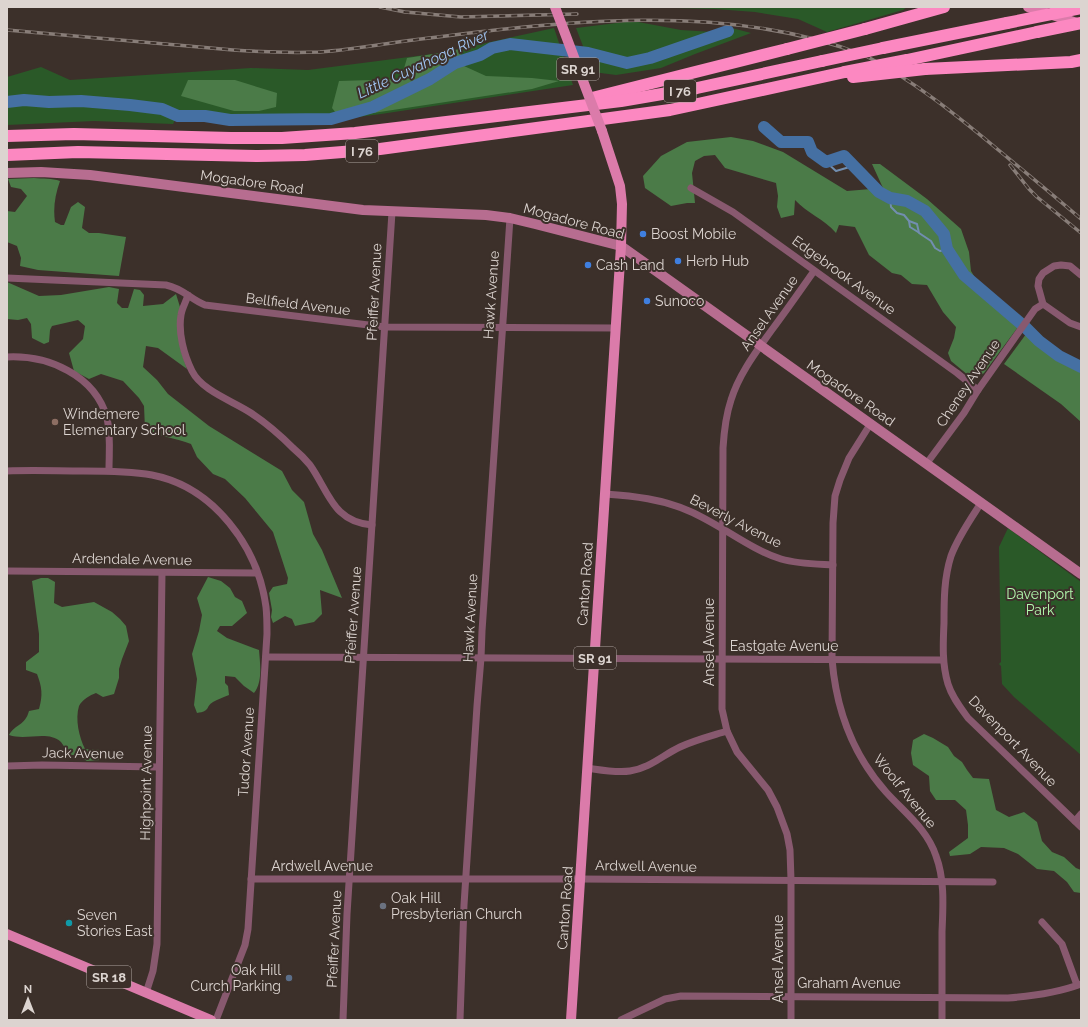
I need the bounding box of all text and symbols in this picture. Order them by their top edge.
water label: Little Cuyahoga River [354,25,492,102]
road number: SR 91 [557,58,599,80]
road number: I 76 [664,80,696,102]
road number: I 76 [346,140,378,162]
street label: Mogadore Road [199,167,305,197]
street label: Mogadore Road [522,200,626,242]
place label: Boost Mobile [651,226,736,242]
marker: Boost Mobile [638,229,648,239]
street label: Edgebrook Avenue [789,232,899,318]
street label: Pfeiffer Avenue [363,243,385,341]
street label: Hawk Avenue [480,250,502,340]
place label: Herb Hub [686,253,749,269]
marker: Herb Hub [673,256,683,266]
place label: Cash Land [596,257,664,273]
marker: Cash Land [583,260,593,270]
street label: Ansel Avenue [737,272,801,354]
street label: Bellfield Avenue [245,290,351,318]
place label: Sunoco [655,293,704,309]
marker: Sunoco [642,296,652,306]
street label: Cheney Avenue [933,336,1003,430]
street label: Mogadore Road [804,357,898,429]
place label: Windemere Elementary School [63,406,186,438]
marker: Windemere Elementary School [50,417,60,427]
street label: Beverly Avenue [687,491,785,551]
street label: Canton Road [574,542,596,626]
street label: Ardendale Avenue [72,550,192,568]
street label: Pfeiffer Avenue [342,566,364,664]
street label: Hawk Avenue [460,573,480,663]
park label: Davenport Park [1006,586,1074,618]
street label: Ansel Avenue [701,598,717,686]
street label: Eastgate Avenue [730,638,838,654]
road number: SR 91 [574,647,616,669]
street label: Davenport Avenue [966,692,1060,790]
street label: Tudor Avenue [235,707,257,797]
street label: Highpoint Avenue [137,725,155,841]
street label: Jack Avenue [42,744,124,762]
street label: Woolf Avenue [870,751,940,831]
street label: Ardwell Avenue [595,857,697,875]
street label: Ardwell Avenue [271,858,373,874]
street label: Canton Road [554,866,576,950]
street label: Pfeiffer Avenue [323,890,345,988]
place label: Oak Hill Presbyterian Church [391,890,522,922]
marker: Oak Hill Presbyterian Church [378,901,388,911]
place label: Seven Stories East [77,907,153,939]
street label: Ansel Avenue [770,915,786,1003]
marker: Seven Stories East [64,918,74,928]
place label: Oak Hill Curch Parking [191,962,281,994]
road number: SR 18 [87,966,131,988]
marker: Oak Hill Curch Parking [284,973,294,983]
street label: Graham Avenue [797,975,901,991]
north arrow [8,979,48,1019]
text: N [24,983,32,996]

